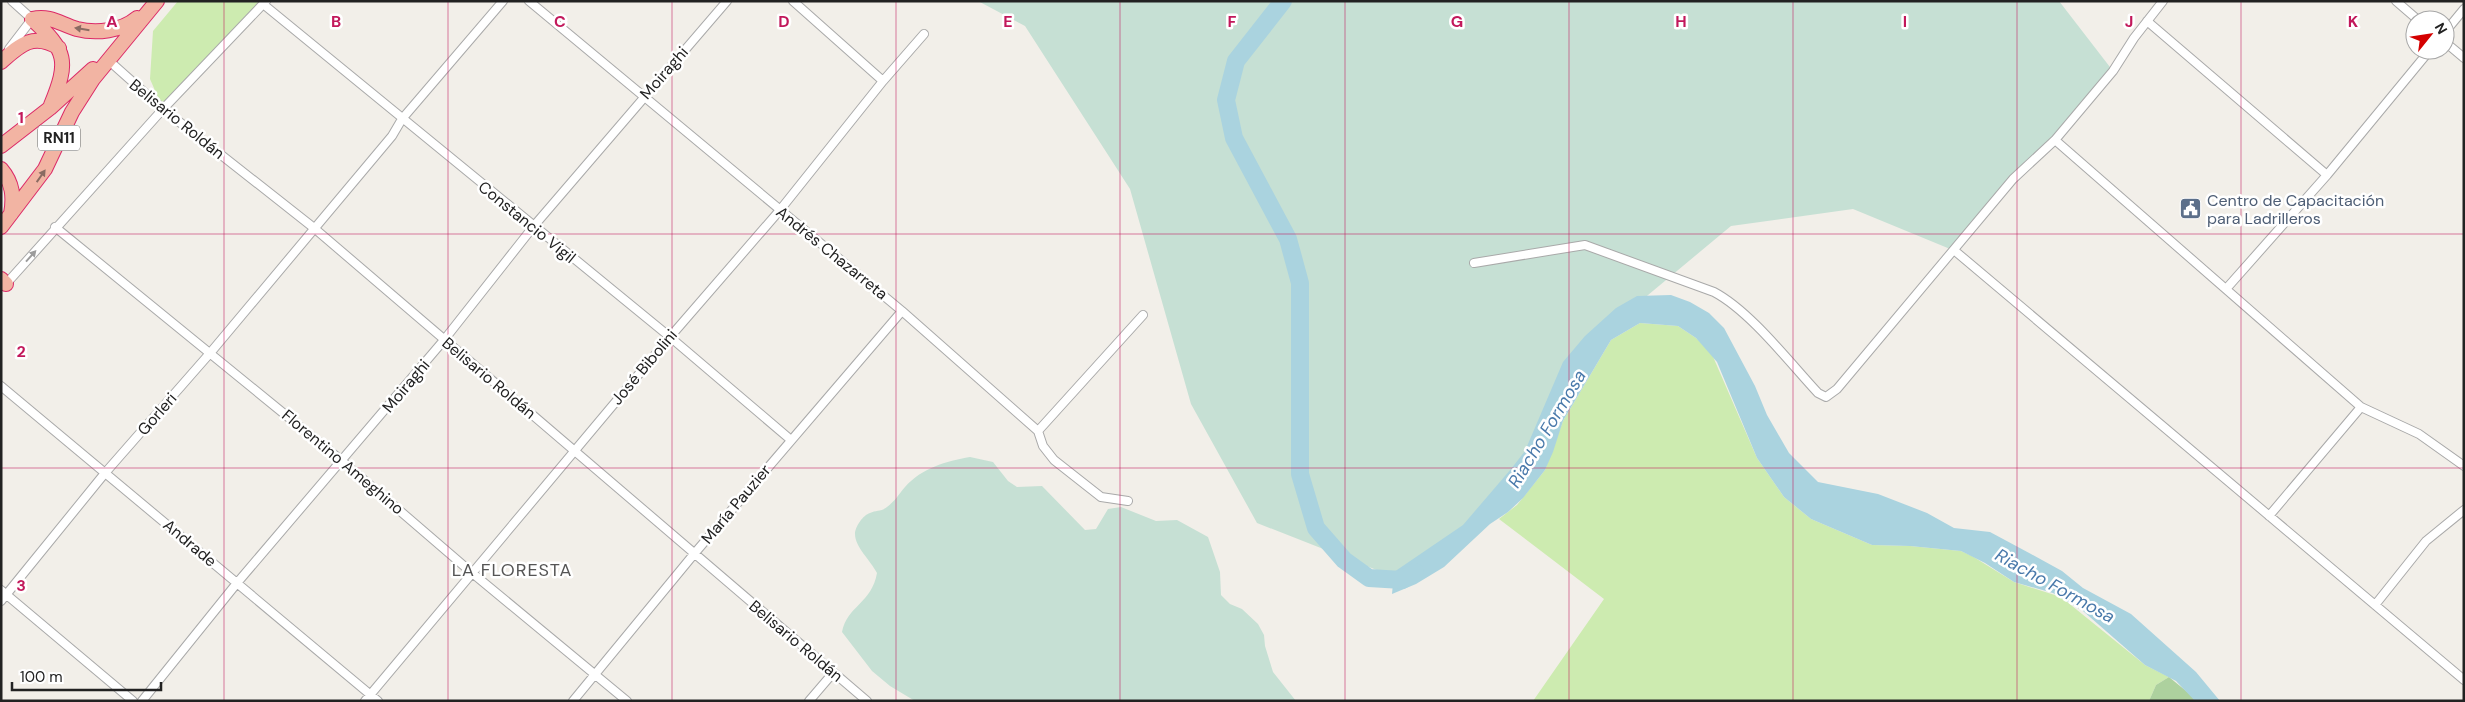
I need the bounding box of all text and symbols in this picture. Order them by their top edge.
north arrow [2405,10,2455,60]
text: A [106,11,118,32]
text: B [331,11,341,32]
text: C [554,11,566,32]
text: D [778,11,790,32]
text: E [1003,11,1013,32]
text: F [1228,11,1237,32]
text: G [1451,11,1463,32]
text: H [1675,11,1687,32]
text: I [1903,11,1907,32]
text: J [2125,11,2133,32]
text: K [2348,11,2359,32]
text: N [2431,20,2452,37]
one-way arrow [74,25,90,33]
street label: Moiraghi [635,42,693,104]
street label: Belisario Roldán [125,74,229,164]
text: 1 [18,107,24,128]
road number: RN11 [38,126,80,150]
one-way arrow [36,169,45,183]
street label: Constancio Vigil [474,176,580,268]
place label: Centro de Capacitación para Ladrilleros [2207,190,2384,229]
public building icon: Centro de Capacitación para Ladrilleros [2179,197,2203,221]
street label: Andrés Chazarreta [772,202,892,304]
one-way arrow [25,250,36,262]
street label: José Bibolini [606,325,682,409]
street label: Belisario Roldán [438,333,540,423]
text: 2 [16,341,26,362]
street label: Moiraghi [378,355,434,417]
water label: Riacho Formosa [1502,366,1592,492]
street label: Gorleri [133,388,181,440]
street label: Florentino Ameghino [278,405,408,519]
street label: María Pauzier [697,460,775,548]
street label: Andrade [159,515,221,571]
water label: Riacho Formosa [1991,543,2119,629]
district label: LA FLORESTA [452,558,572,582]
text: 3 [16,575,26,596]
street label: Belisario Roldán [745,596,847,686]
scale bar [12,660,161,692]
text: 100 m [20,667,63,687]

